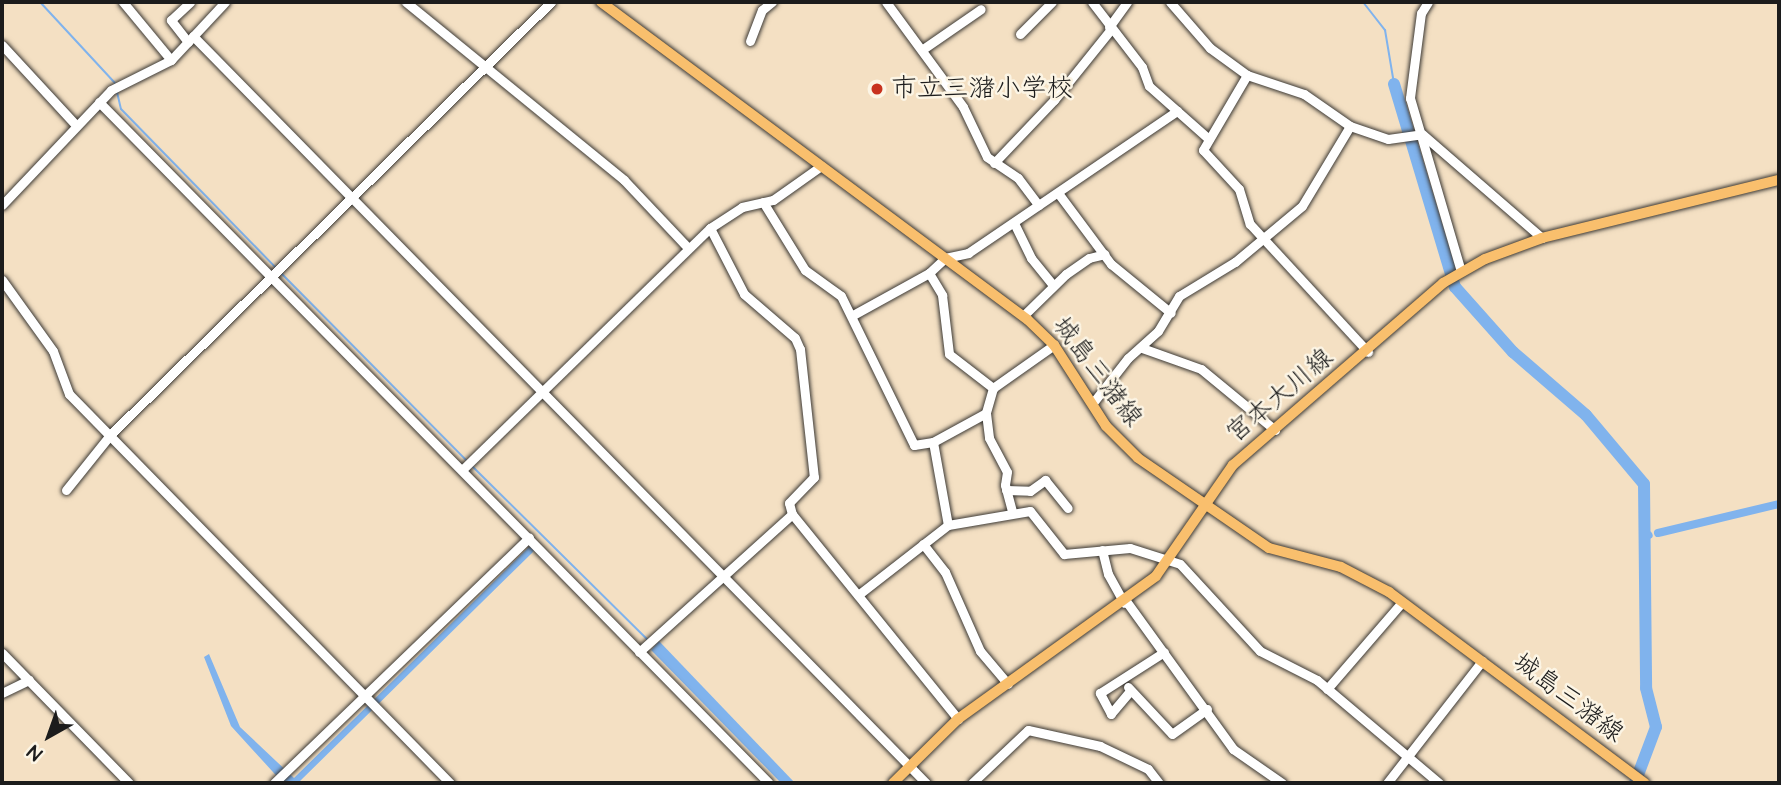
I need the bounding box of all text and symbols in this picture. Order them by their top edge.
place label: 市立三潴小学校 [891,73,1073,105]
marker: 市立三潴小学校 [869,81,885,97]
street label: 城島三潴線 [1045,311,1149,433]
street label: 宮本大川線 [1220,342,1340,450]
street label: 城島三潴線 [1507,646,1629,750]
north arrow [14,701,84,771]
text: N [22,738,48,767]

